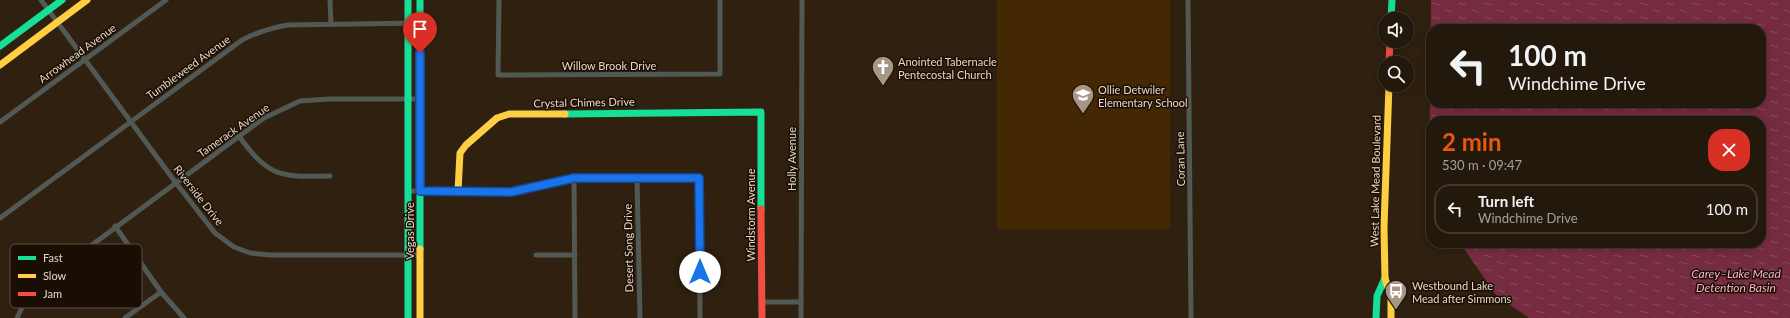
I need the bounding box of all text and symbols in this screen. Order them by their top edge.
pin [403,12,437,53]
map controls [1378,12,1414,92]
button: sound [1378,12,1414,48]
icon: arrive [409,18,431,40]
street label: Arrowhead Avenue [36,20,118,85]
street label: Tumbleweed Avenue [144,32,233,102]
text: 100 m [1508,38,1587,72]
icon: left [1442,40,1494,92]
church icon: Anointed Tabernacle Pentecostal Church [870,54,896,87]
place label: Anointed Tabernacle Pentecostal Church [898,55,997,81]
button: search [1378,56,1414,92]
street label: Willow Brook Drive [562,59,656,72]
text: Windchime Drive [1508,72,1646,94]
school or university icon: Ollie Detwiler Elementary School [1070,82,1096,115]
place label: Ollie Detwiler Elementary School [1098,83,1188,109]
street label: Crystal Chimes Drive [533,95,635,109]
street label: Tamerack Avenue [195,100,272,160]
street label: West Lake Mead Boulevard [1367,115,1383,247]
street label: Holly Avenue [785,127,798,191]
text: 2 min [1442,127,1502,156]
button: close [1708,129,1750,171]
street label: Coran Lane [1173,131,1187,187]
text: 530 m · 09:47 [1442,157,1522,173]
street label: Riverside Drive [171,162,227,228]
street label: Windstorm Avenue [744,168,757,262]
text: Turn left [1478,192,1534,210]
icon: left [1444,198,1466,220]
text: 100 m [1706,200,1748,218]
street label: Vegas Drive [403,202,416,260]
street label: Desert Song Drive [621,203,635,292]
text: Windchime Drive [1478,210,1578,226]
legend [10,244,142,308]
text: Fast [43,251,63,264]
position arrow [679,251,721,293]
water label: Carey–Lake Mead Detention Basin [1691,266,1781,295]
text: Slow [43,269,67,282]
bus stop icon: Westbound Lake Mead after Simmons [1383,278,1409,311]
place label: Westbound Lake Mead after Simmons [1412,279,1512,305]
text: Jam [43,287,62,300]

